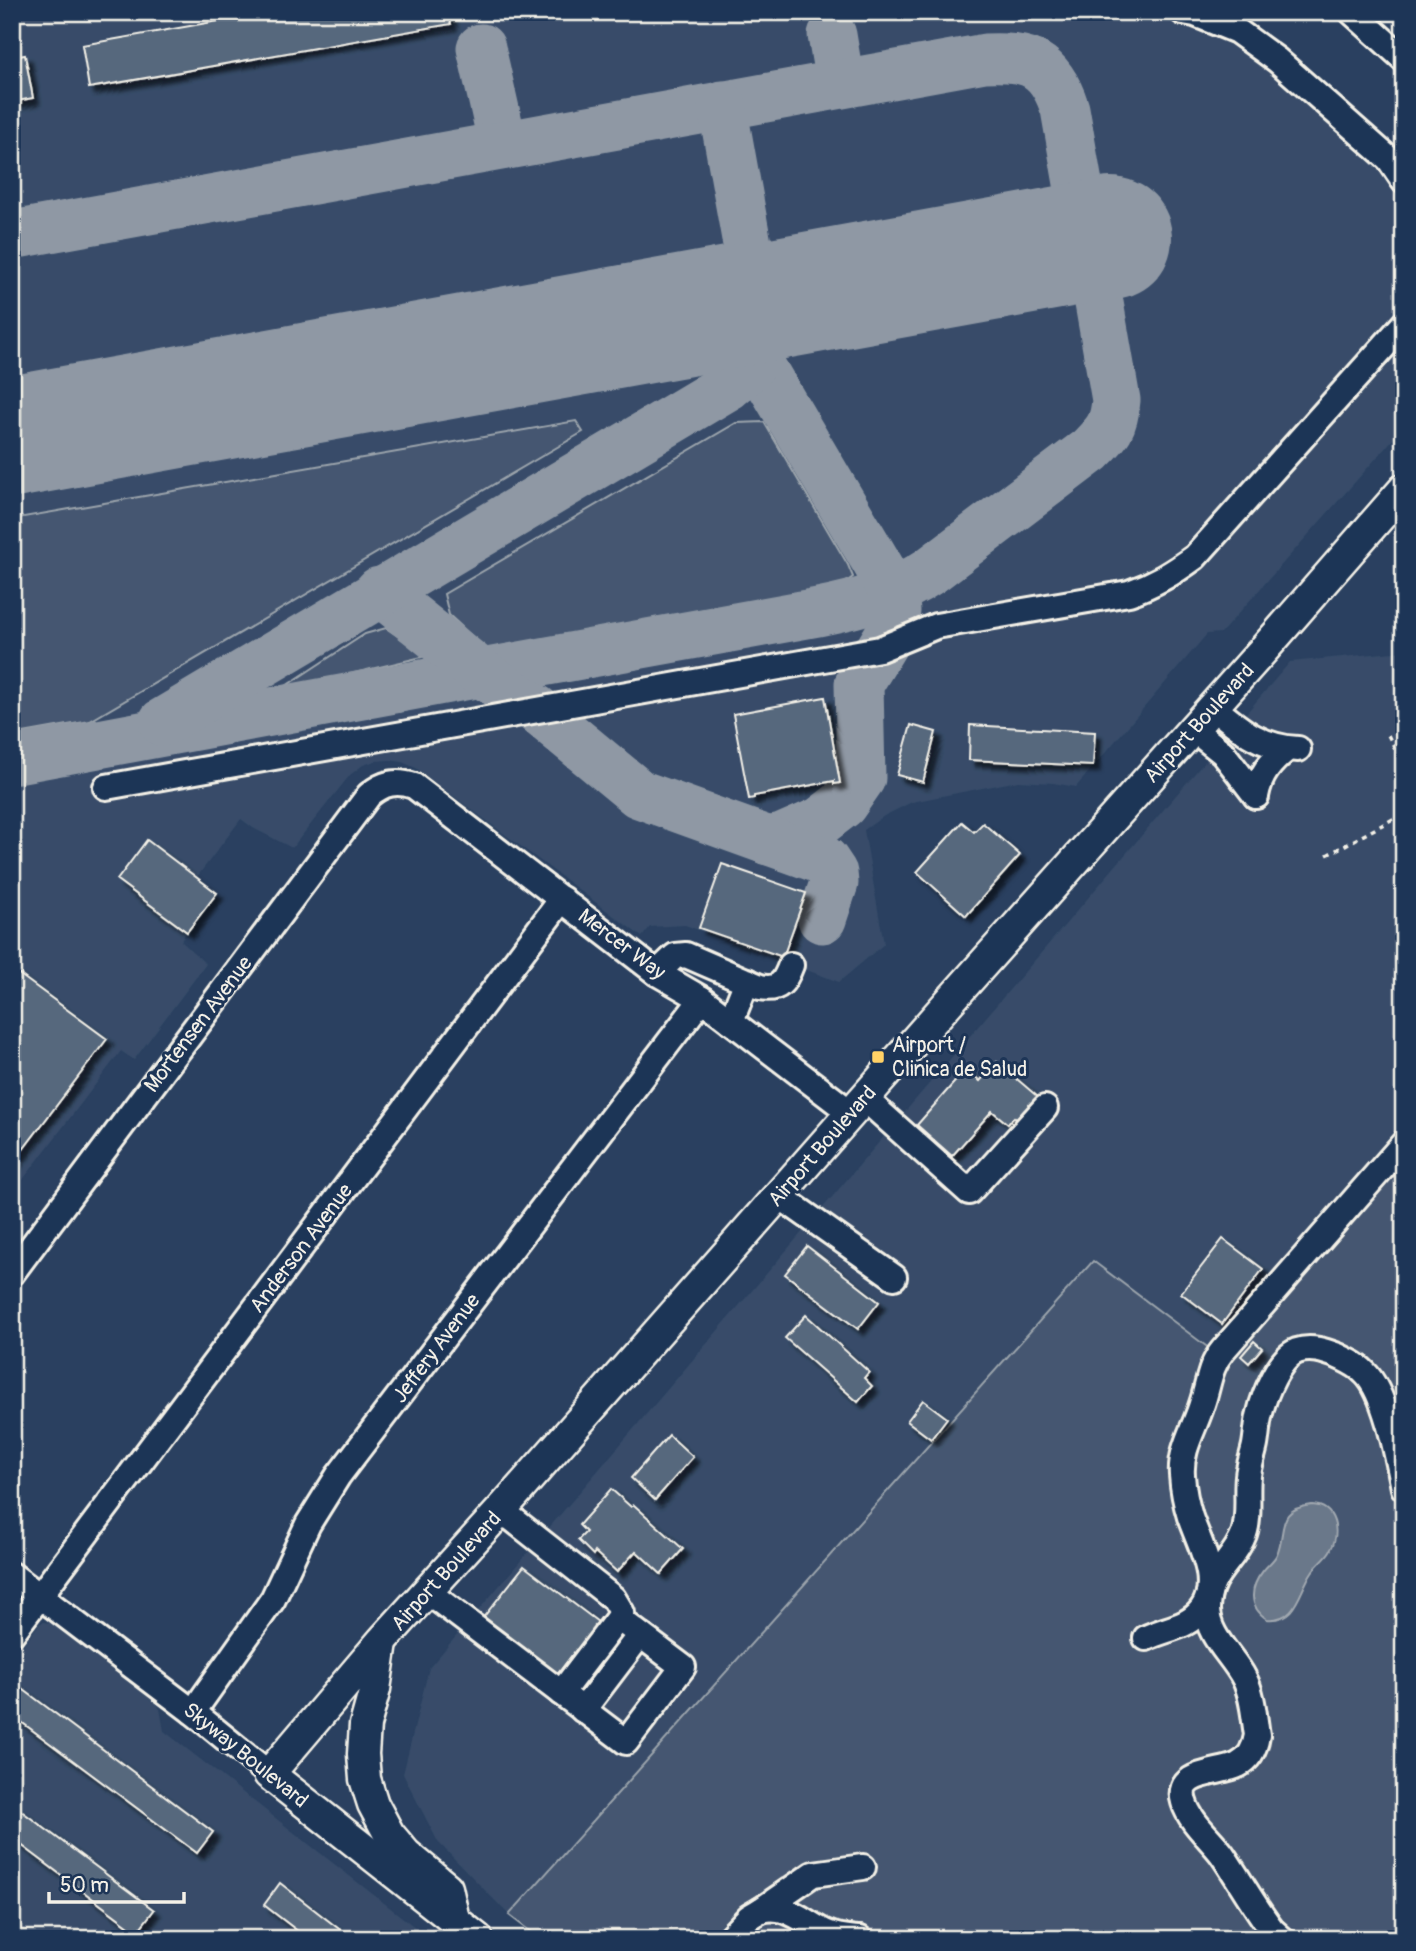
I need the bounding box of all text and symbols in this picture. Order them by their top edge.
street label: Airport Boulevard [1138,658,1260,789]
street label: Mercer Way [573,903,671,986]
street label: Mortensen Avenue [138,950,259,1098]
place label: Airport / Clinica de Salud [892,1032,1027,1083]
marker: Airport / Clinica de Salud [870,1049,886,1065]
street label: Airport Boulevard [762,1080,883,1213]
street label: Anderson Avenue [244,1178,359,1318]
street label: Jeffery Avenue [386,1288,487,1408]
street label: Airport Boulevard [385,1506,507,1637]
street label: Skyway Boulevard [178,1697,314,1814]
scale bar [49,1860,184,1904]
text: 50 m [60,1872,109,1899]

